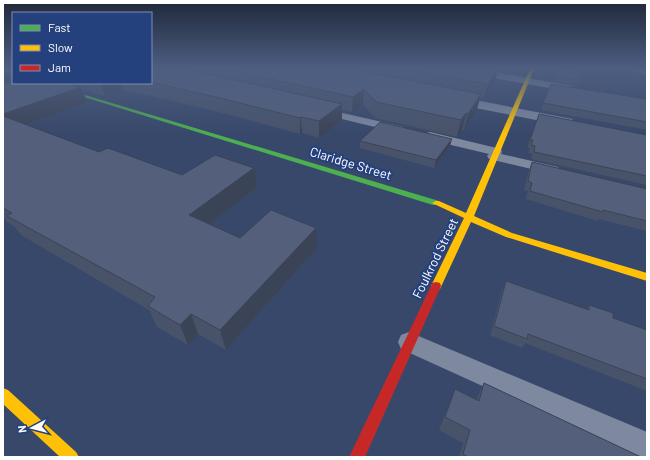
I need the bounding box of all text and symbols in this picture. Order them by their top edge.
legend [12,12,152,84]
text: Fast [48,20,71,34]
text: Slow [48,40,73,54]
text: Jam [48,60,71,74]
street label: Claridge Street [308,143,394,183]
street label: Foulkrod Street [409,215,461,301]
north arrow [12,408,52,448]
text: N [15,425,28,434]

